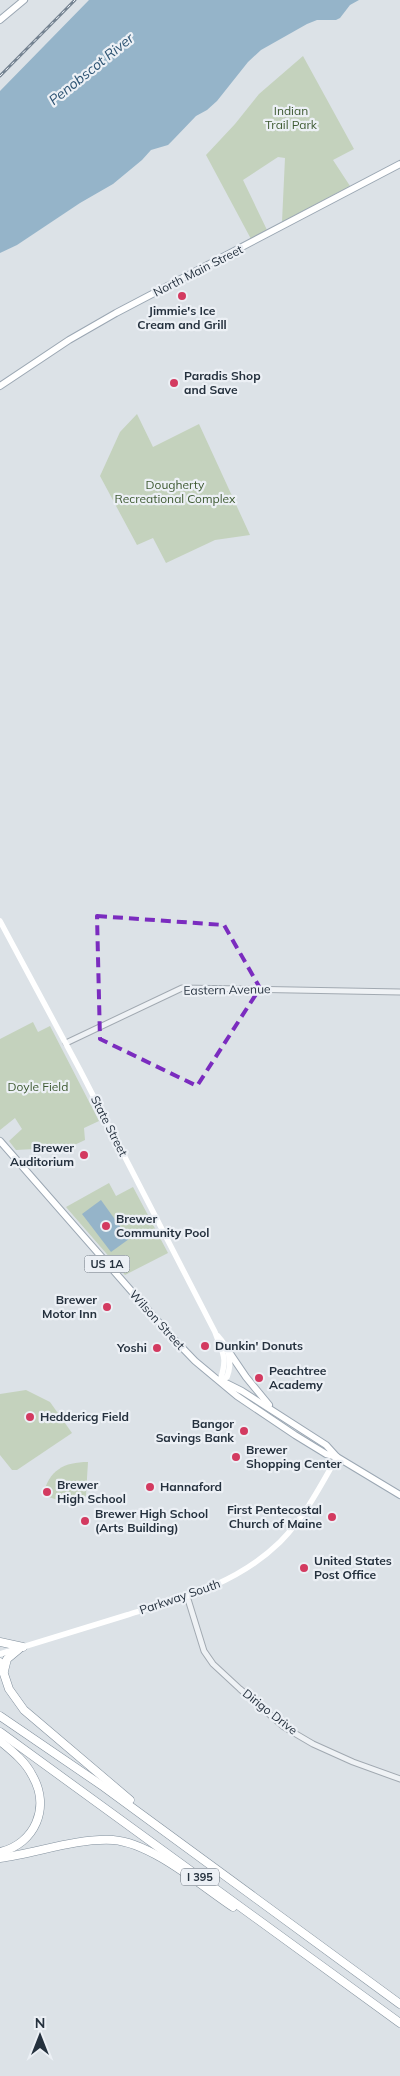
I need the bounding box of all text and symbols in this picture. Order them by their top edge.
water label: Penobscot River [45,29,138,109]
park label: Indian Trail Park [265,103,318,132]
street label: North Main Street [150,241,245,300]
marker: Jimmie's Ice Cream and Grill [176,290,188,302]
place label: Jimmie's Ice Cream and Grill [137,303,227,332]
place label: Paradis Shop and Save [184,368,261,397]
marker: Paradis Shop and Save [168,377,180,389]
park label: Dougherty Recreational Complex [115,477,236,506]
street label: Eastern Avenue [183,981,271,998]
park label: Doyle Field [8,1079,68,1094]
street label: State Street [88,1093,131,1159]
place label: Brewer Auditorium [10,1140,74,1169]
marker: Brewer Auditorium [78,1149,90,1161]
place label: Brewer Community Pool [116,1211,209,1240]
marker: Brewer Community Pool [100,1220,112,1232]
road number: US 1A [84,1256,130,1272]
street label: Wilson Street [127,1287,188,1353]
place label: Brewer Motor Inn [42,1292,97,1321]
marker: Brewer Motor Inn [101,1301,113,1313]
place label: Dunkin' Donuts [215,1338,303,1353]
place label: Yoshi [116,1340,147,1355]
marker: Dunkin' Donuts [199,1340,211,1352]
marker: Yoshi [151,1342,163,1354]
place label: Peachtree Academy [269,1363,327,1392]
marker: Peachtree Academy [253,1372,265,1384]
place label: Heddericg Field [40,1409,129,1424]
marker: Heddericg Field [24,1411,36,1423]
place label: Bangor Savings Bank [156,1416,234,1445]
marker: Bangor Savings Bank [238,1425,250,1437]
place label: Brewer Shopping Center [246,1442,342,1471]
marker: Brewer Shopping Center [230,1451,242,1463]
place label: Brewer High School [57,1477,126,1506]
place label: Hannaford [160,1479,222,1494]
marker: Hannaford [144,1481,156,1493]
marker: Brewer High School [41,1486,53,1498]
place label: First Pentecostal Church of Maine [227,1502,322,1531]
place label: Brewer High School (Arts Building) [95,1506,208,1535]
marker: First Pentecostal Church of Maine [326,1511,338,1523]
marker: Brewer High School (Arts Building) [79,1515,91,1527]
place label: United States Post Office [314,1553,392,1582]
marker: United States Post Office [298,1562,310,1574]
street label: Parkway South [137,1576,222,1617]
street label: Dirigo Drive [240,1686,301,1738]
road number: I 395 [181,1868,219,1885]
north arrow [15,2011,65,2061]
text: N [35,2014,45,2032]

